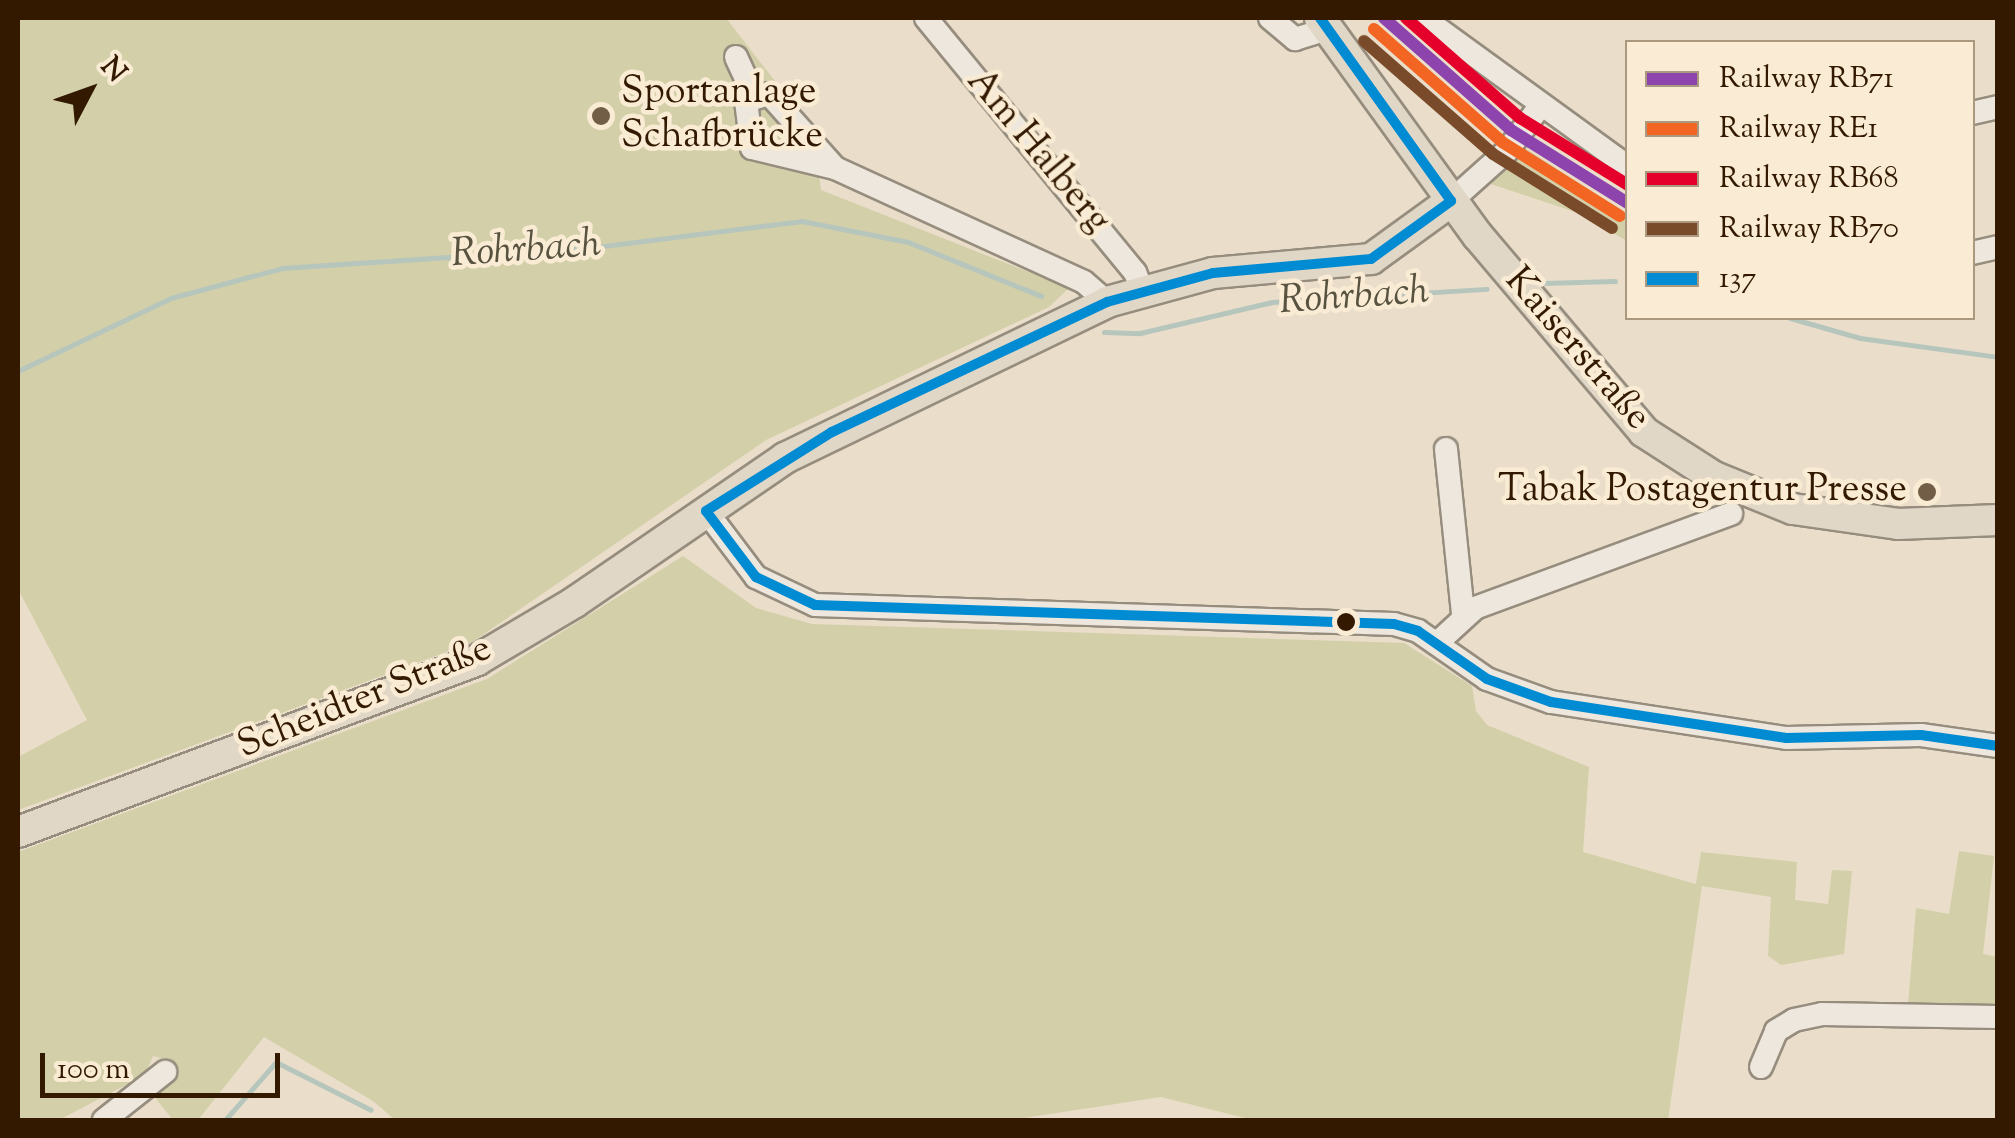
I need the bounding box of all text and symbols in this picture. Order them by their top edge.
north arrow [40,40,140,140]
legend [1625,40,1975,320]
text: N [90,49,135,92]
text: Railway RB71 [1719,58,1894,101]
street label: Am Halberg [955,61,1119,243]
place label: Sportanlage Schafbrücke [621,71,823,160]
marker: Sportanlage Schafbrücke [590,105,612,127]
text: Railway RE1 [1719,108,1878,151]
text: Railway RB68 [1719,158,1899,201]
text: Railway RB70 [1719,208,1899,251]
water label: Rohrbach [450,222,602,280]
text: 137 [1719,258,1756,301]
street label: Kaiserstraße [1493,260,1659,440]
water label: Rohrbach [1278,269,1430,327]
place label: Tabak Postagentur Presse [1498,469,1907,515]
marker: Tabak Postagentur Presse [1916,481,1938,503]
unlabelled marker [1336,612,1356,632]
street label: Scheidter Straße [232,627,498,771]
scale bar [45,1033,285,1095]
text: 100 m [57,1049,130,1092]

